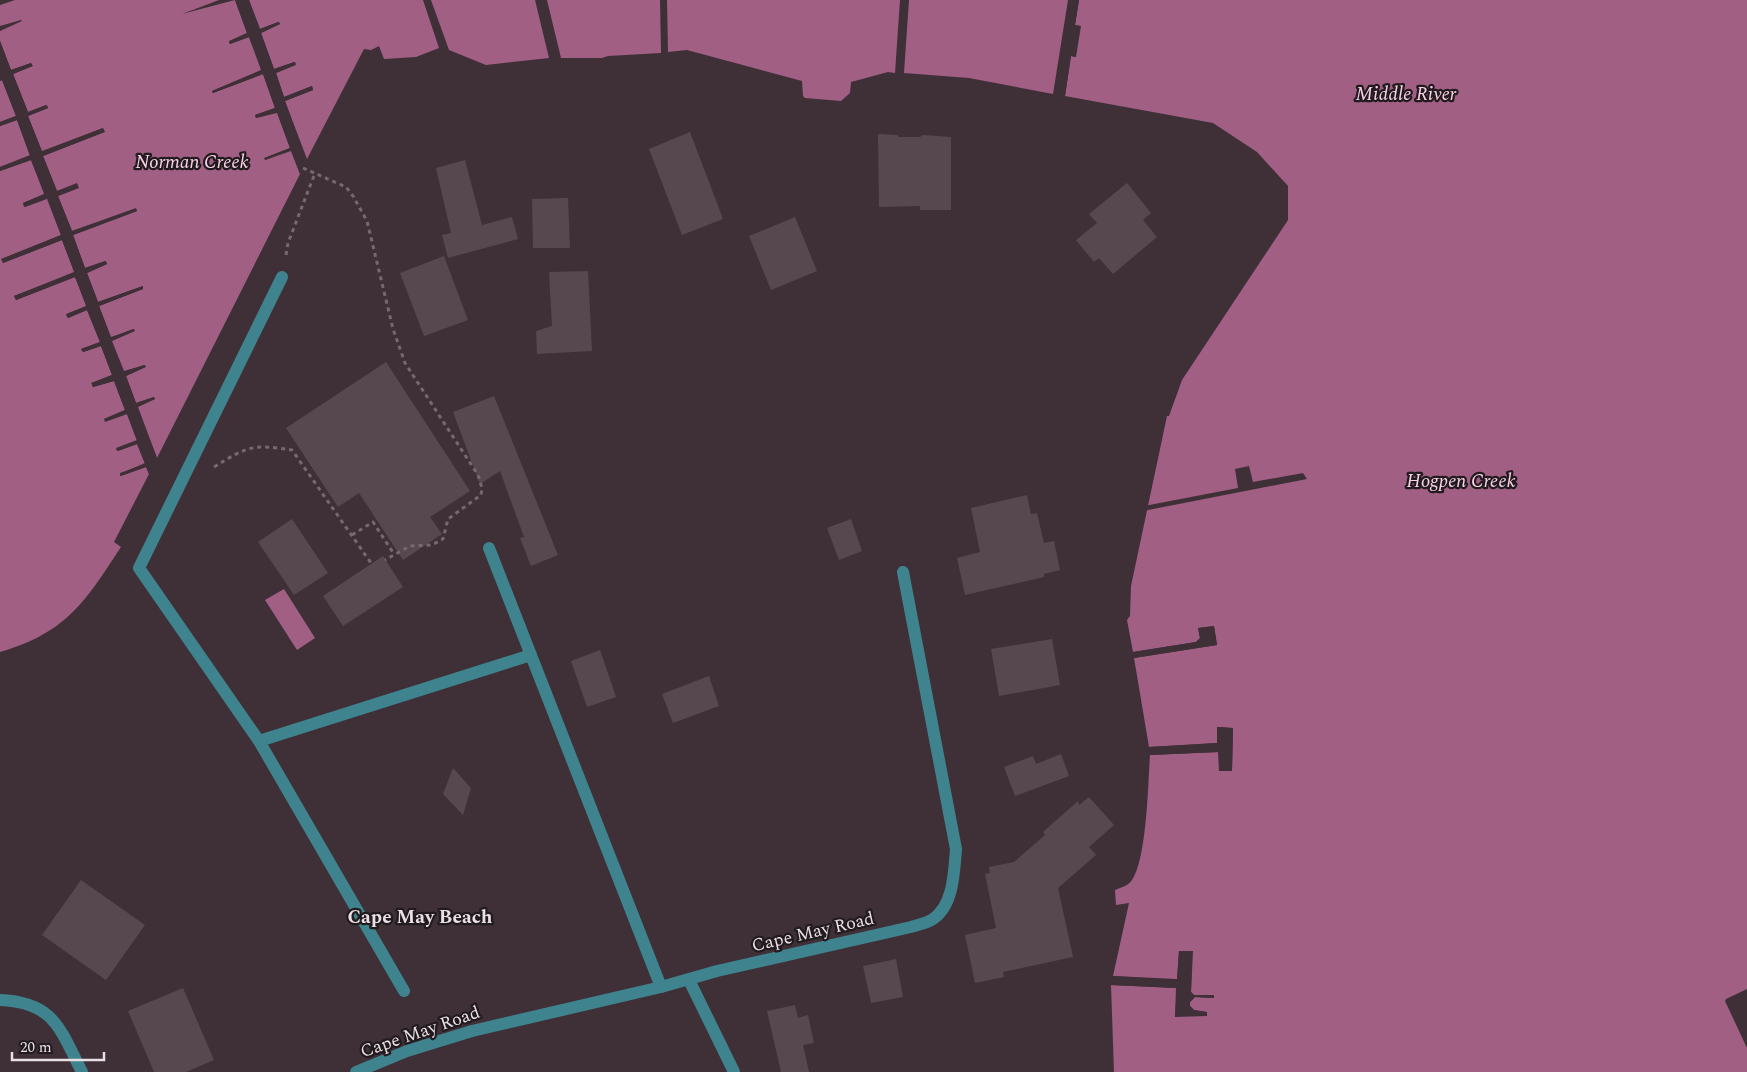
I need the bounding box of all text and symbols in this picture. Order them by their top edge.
water label: Middle River [1356,80,1457,109]
water label: Norman Creek [135,148,249,177]
water label: Hogpen Creek [1406,467,1516,496]
district label: Cape May Beach [347,903,493,932]
street label: Cape May Road [749,905,877,959]
street label: Cape May Road [356,999,484,1065]
scale bar [12,1030,105,1062]
text: 20 m [20,1036,52,1059]

